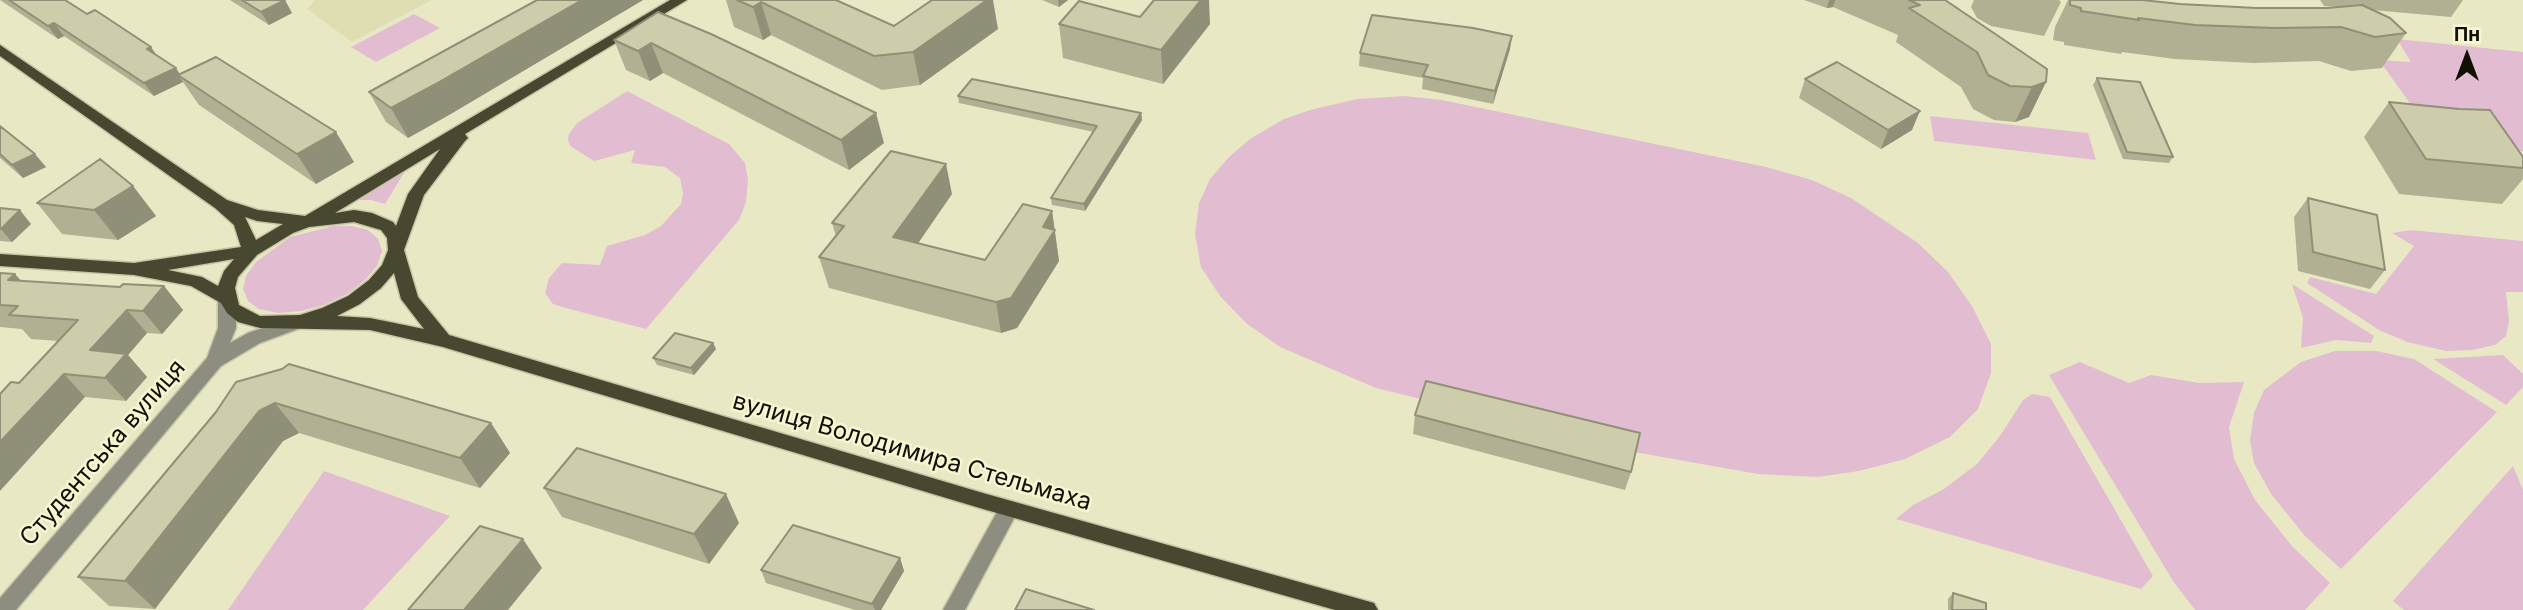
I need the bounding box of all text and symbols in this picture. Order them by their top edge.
north arrow [2432,21,2502,91]
text: Пн [2454,23,2480,46]
street label: Студентська вулиця [14,354,192,552]
street label: вулиця Володимира Стельмаха [729,387,1095,517]

